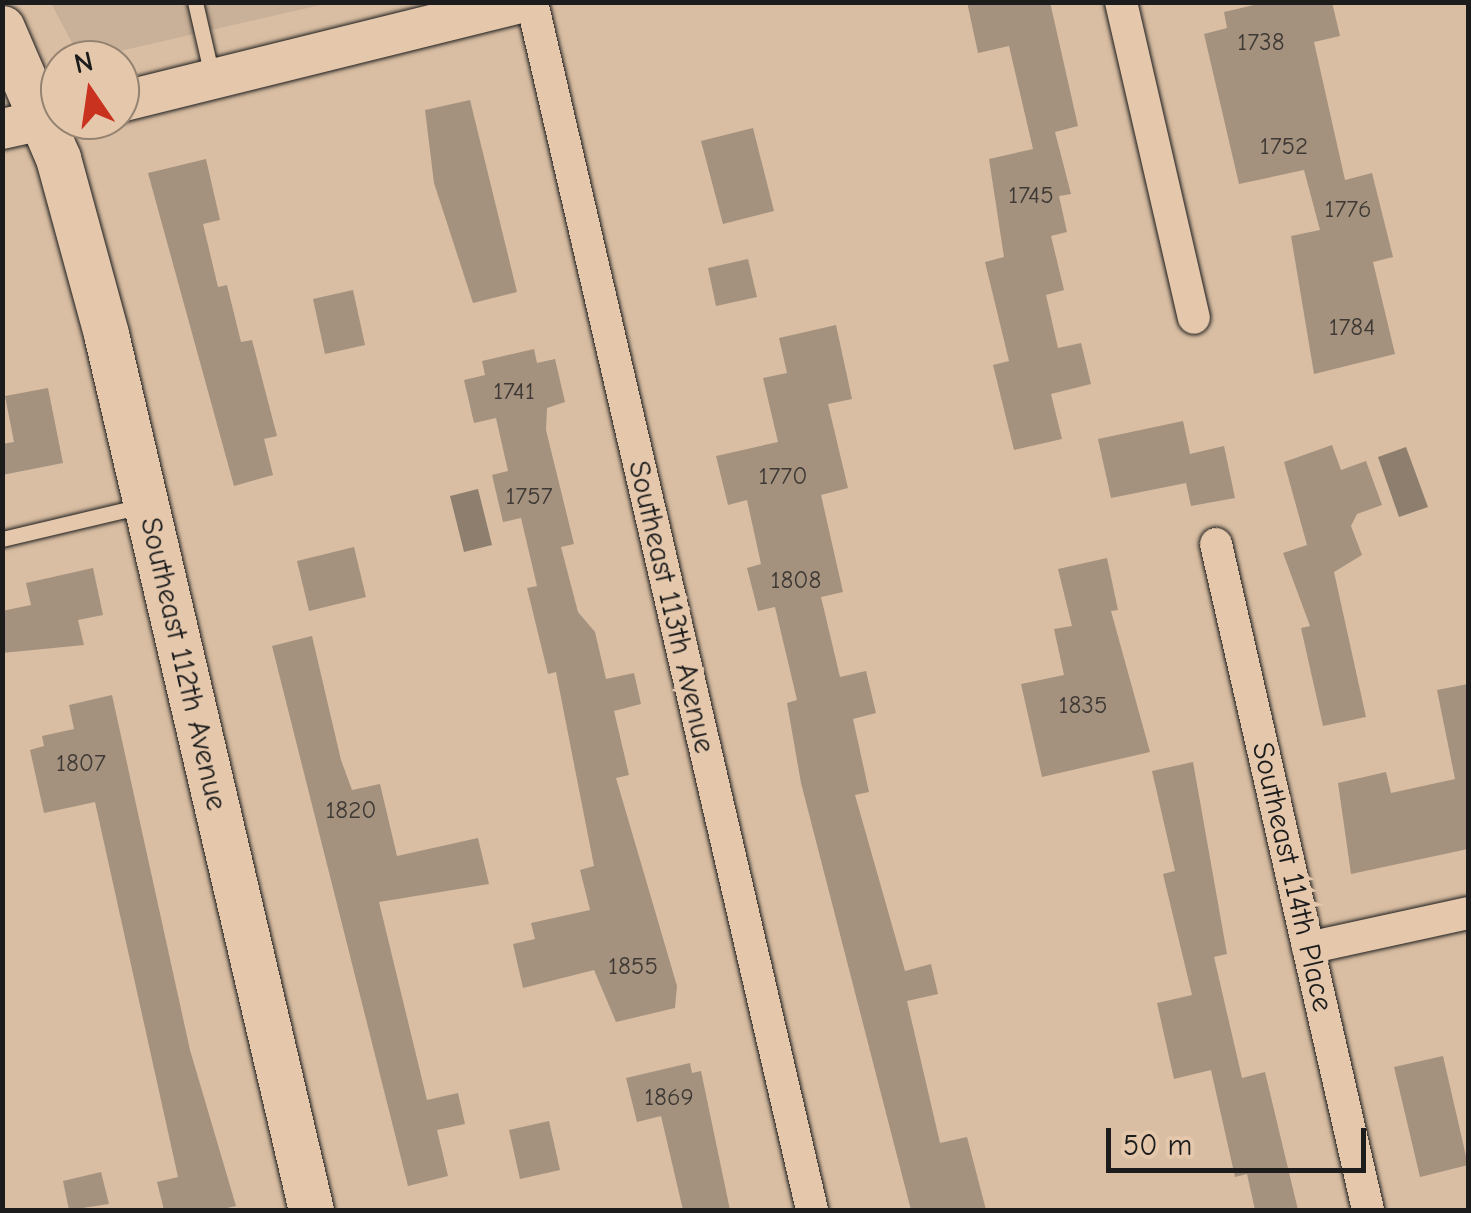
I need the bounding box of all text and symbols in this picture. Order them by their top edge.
house number: 1738 [1237,27,1285,57]
north arrow [40,40,140,140]
text: N [71,45,96,80]
house number: 1752 [1260,131,1308,161]
house number: 1745 [1008,180,1054,210]
house number: 1776 [1325,194,1371,224]
house number: 1784 [1329,312,1375,342]
house number: 1741 [493,376,535,406]
street label: Southeast 113th Avenue [620,457,722,757]
house number: 1770 [759,461,807,491]
house number: 1757 [505,481,553,511]
street label: Southeast 112th Avenue [132,514,234,814]
house number: 1808 [771,565,821,595]
house number: 1835 [1059,690,1107,720]
street label: Southeast 114th Place [1244,739,1340,1015]
house number: 1807 [56,748,106,778]
house number: 1820 [325,795,377,825]
house number: 1855 [608,951,658,981]
house number: 1869 [644,1082,694,1112]
scale bar [1111,1108,1371,1170]
text: 50 m [1123,1128,1192,1163]

